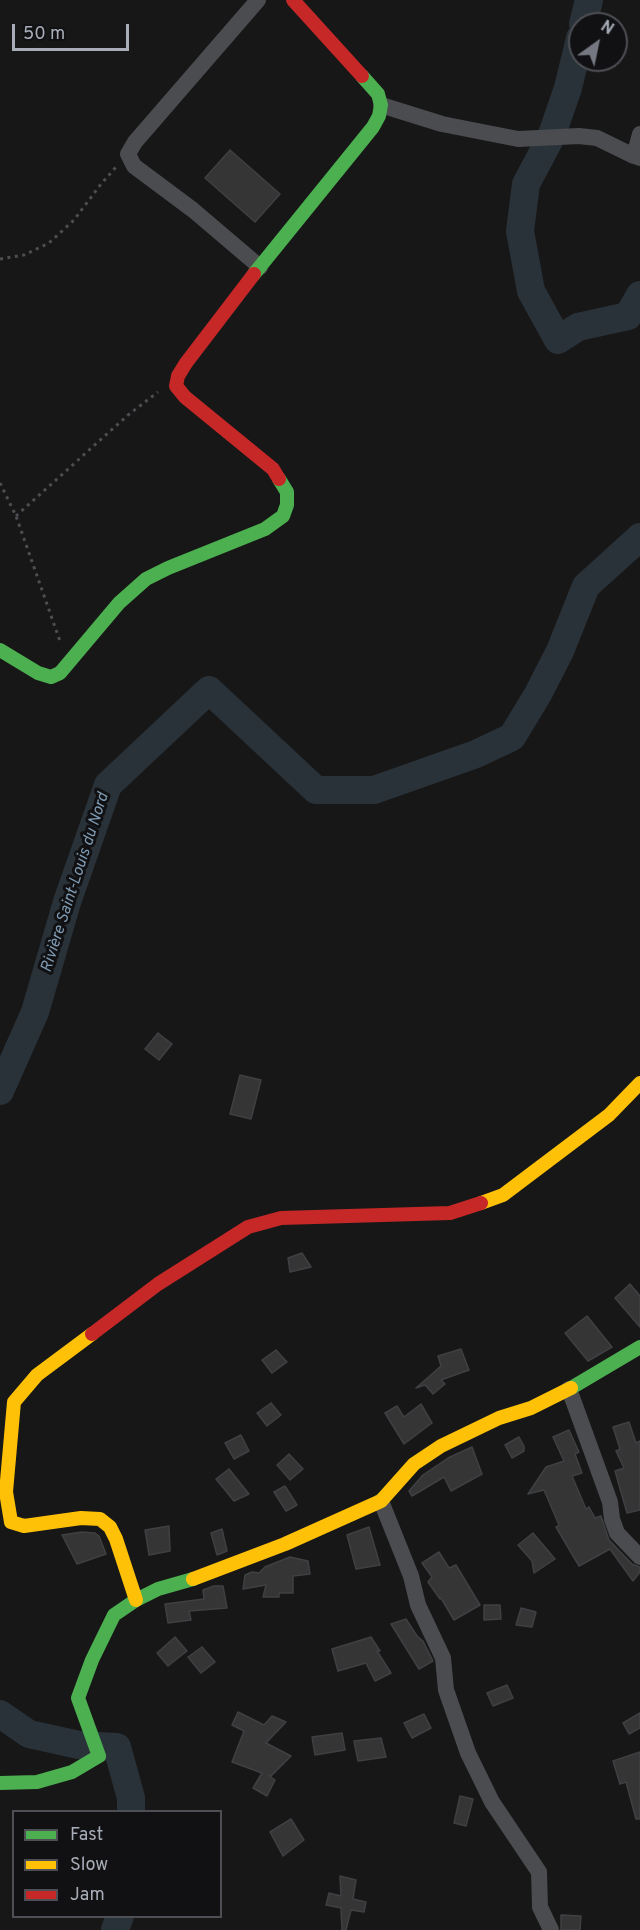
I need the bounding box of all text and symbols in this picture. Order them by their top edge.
scale bar [15,12,132,50]
north arrow [568,12,628,72]
text: N [596,17,617,40]
text: 50 m [23,23,65,46]
water label: Rivière Saint-Louis du Nord [38,791,114,975]
legend [12,1810,222,1918]
text: Fast [70,1824,103,1847]
text: Slow [70,1854,108,1877]
text: Jam [70,1884,105,1907]

